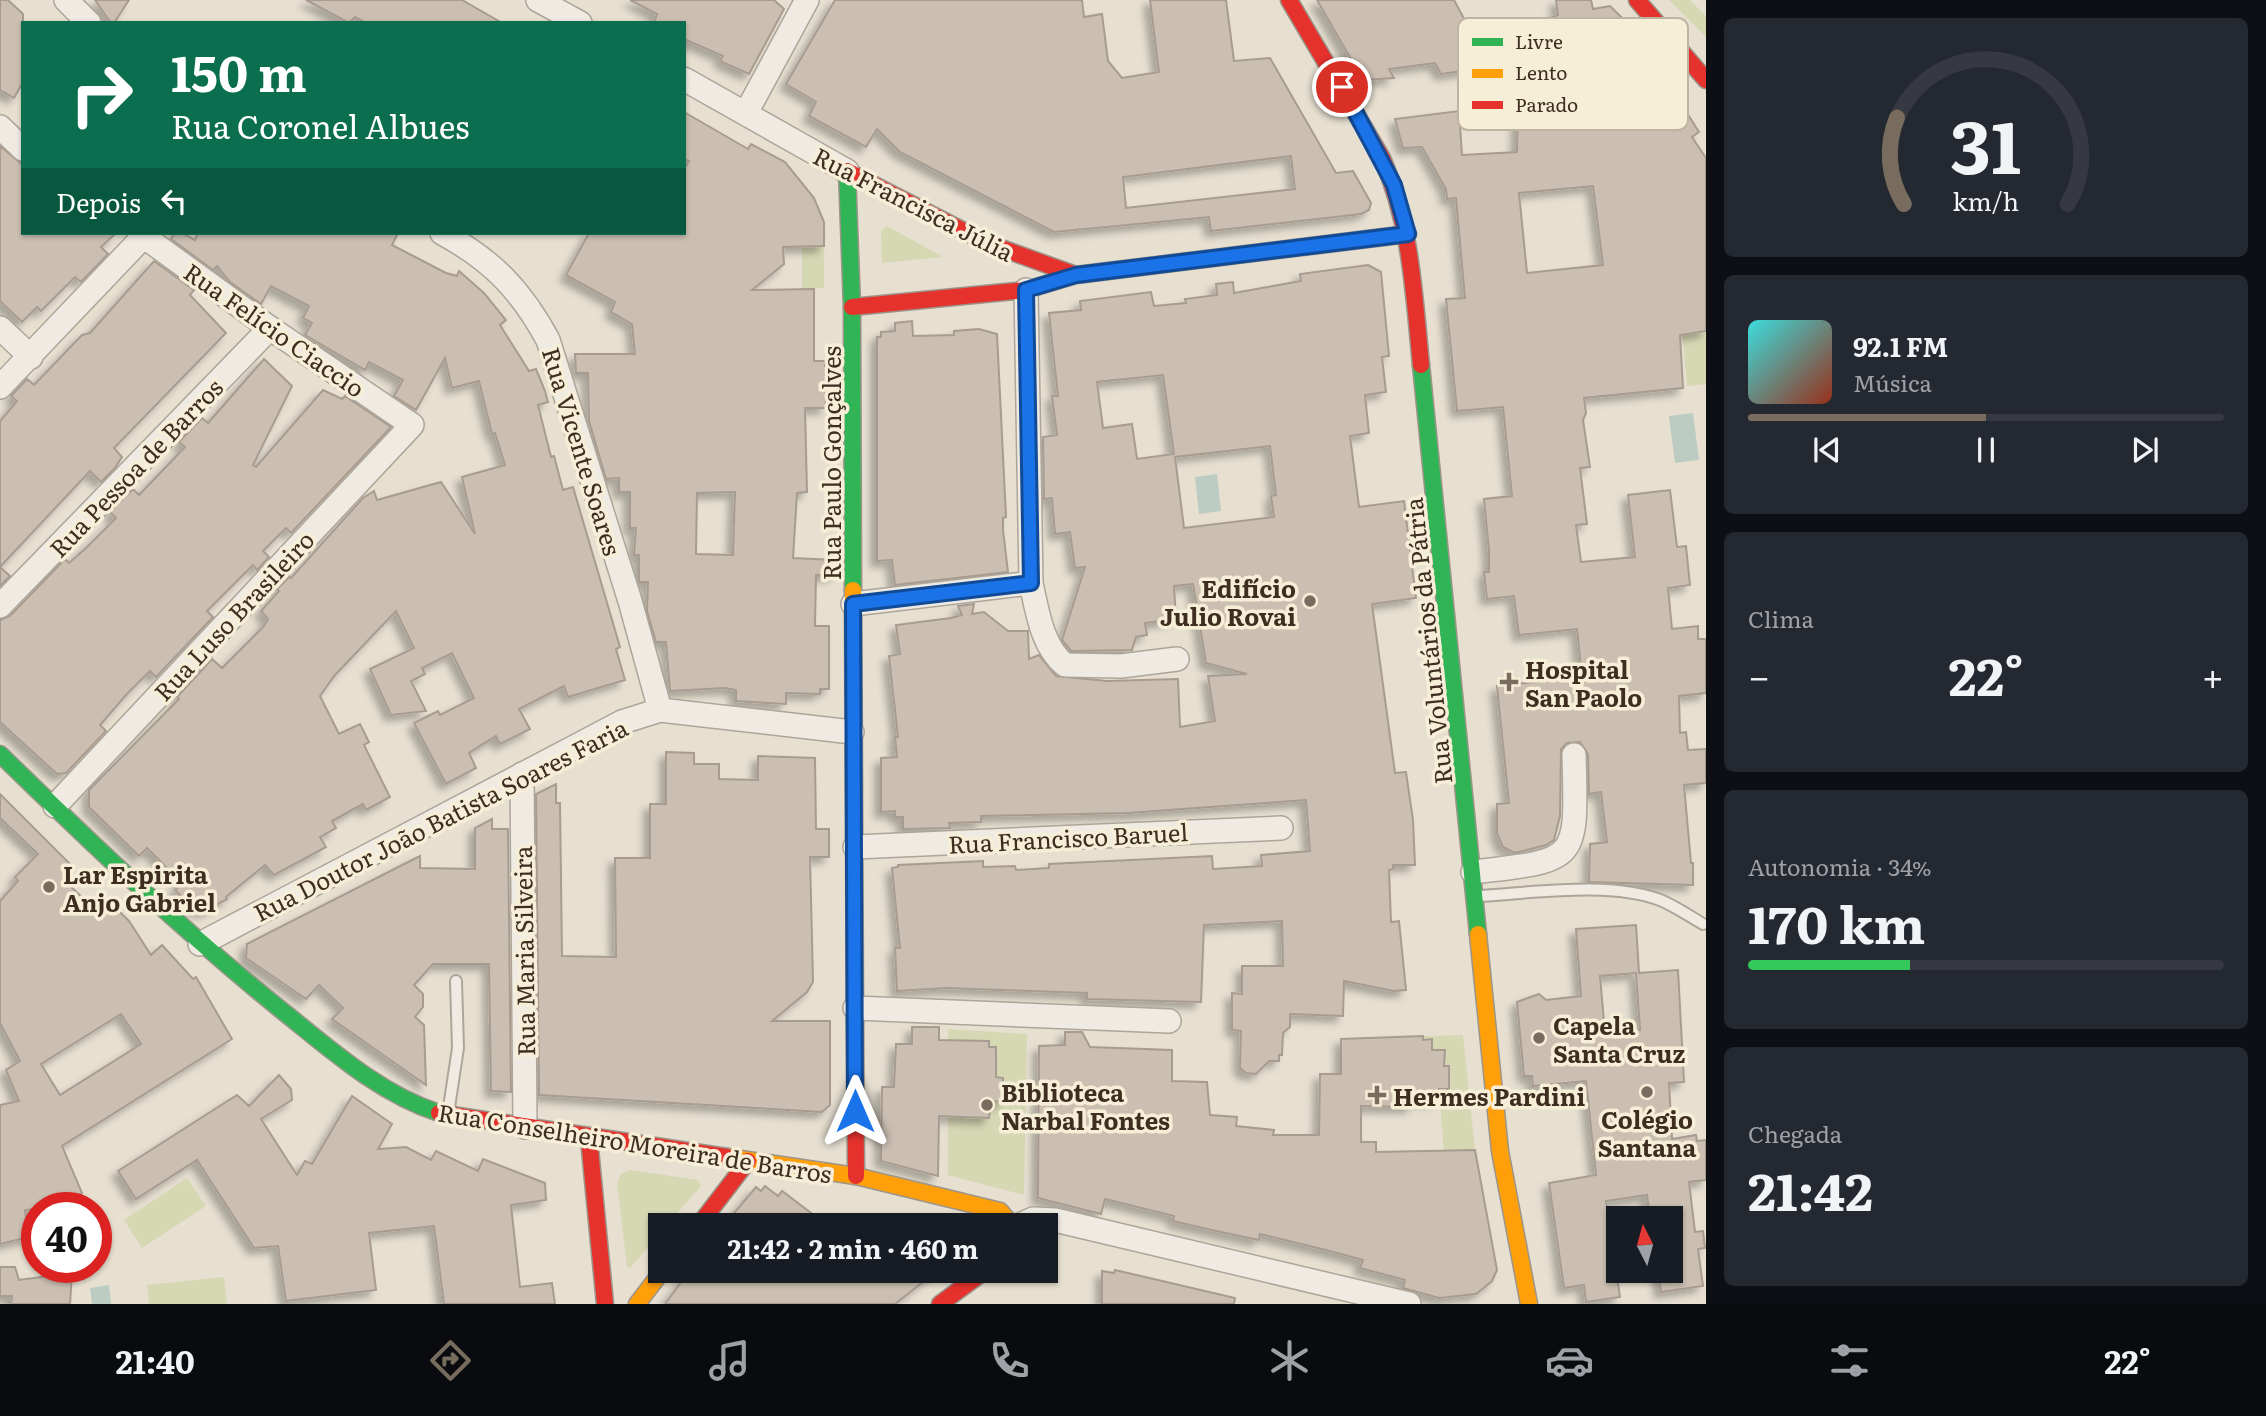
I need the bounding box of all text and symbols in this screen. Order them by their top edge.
legend [1458,18,1688,130]
text: Livre [1515,27,1563,55]
text: 150 m [171,34,307,107]
icon: right [56,49,147,140]
pin [1312,57,1372,117]
text: Lento [1515,58,1568,86]
icon: arrive [1323,68,1361,106]
text: 31 [1951,88,2021,196]
text: Parado [1515,90,1578,118]
text: Rua Coronel Albues [171,101,469,149]
street label: Rua Francisca Júlia [808,137,1020,269]
text: km/h [1953,181,2019,218]
text: Depois [56,182,141,221]
icon: left [155,182,193,220]
street label: Rua Felício Ciaccio [178,253,372,405]
text: 92.1 FM [1853,326,1948,365]
street label: Rua Vicente Soares [535,343,631,559]
street label: Rua Paulo Gonçalves [813,346,848,580]
text: Música [1853,365,1932,399]
street label: Rua Pessoa de Barros [40,370,230,564]
icon: previous [1808,431,1846,469]
icon: pause [1967,431,2005,469]
icon: next [2126,431,2164,469]
street label: Rua Voluntários da Pátria [1395,496,1459,786]
street label: Rua Luso Brasileiro [145,522,321,708]
place label: Edifício Julio Rovai [1160,570,1296,633]
marker: Edifício Julio Rovai [1302,593,1318,609]
text: Clima [1748,601,1814,635]
text: 22° [1948,635,2024,712]
text: − [1748,646,1770,703]
text: + [2202,646,2224,703]
place label: Hospital San Paolo [1525,651,1642,714]
marker: Hospital San Paolo [1499,672,1519,692]
street label: Rua Doutor João Batista Soares Faria [247,709,633,929]
street label: Rua Francisco Baruel [947,813,1189,861]
street label: Rua Maria Silveira [504,845,542,1057]
text: Autonomia · 34% [1748,849,1932,883]
place label: Lar Espirita Anjo Gabriel [63,856,216,919]
marker: Lar Espirita Anjo Gabriel [41,879,57,895]
text: 170 km [1748,883,1925,960]
place label: Capela Santa Cruz [1553,1007,1685,1070]
marker: Capela Santa Cruz [1531,1030,1547,1046]
position arrow [818,1074,892,1148]
place label: Biblioteca Narbal Fontes [1001,1074,1170,1137]
place label: Hermes Pardini [1393,1078,1585,1113]
marker: Colégio Santana [1639,1084,1655,1100]
marker: Hermes Pardini [1367,1085,1387,1105]
street label: Rua Conselheiro Moreira de Barros [436,1094,834,1190]
marker: Biblioteca Narbal Fontes [979,1097,995,1113]
place label: Colégio Santana [1598,1101,1696,1164]
text: Chegada [1748,1116,1842,1150]
text: 21:42 [1748,1150,1873,1227]
speed limit sign: 40 [21,1192,112,1283]
north arrow [1606,1206,1684,1283]
map controls [1606,1206,1683,1283]
text: 21:42 · 2 min · 460 m [727,1228,979,1267]
text: 21:40 [115,1336,195,1384]
icon: directions [426,1336,475,1385]
icon: music [705,1336,754,1385]
icon: phone [985,1336,1034,1385]
icon: climate [1265,1336,1314,1385]
icon: car [1545,1336,1594,1385]
icon: filters [1825,1336,1874,1385]
text: 22° [2104,1336,2151,1384]

